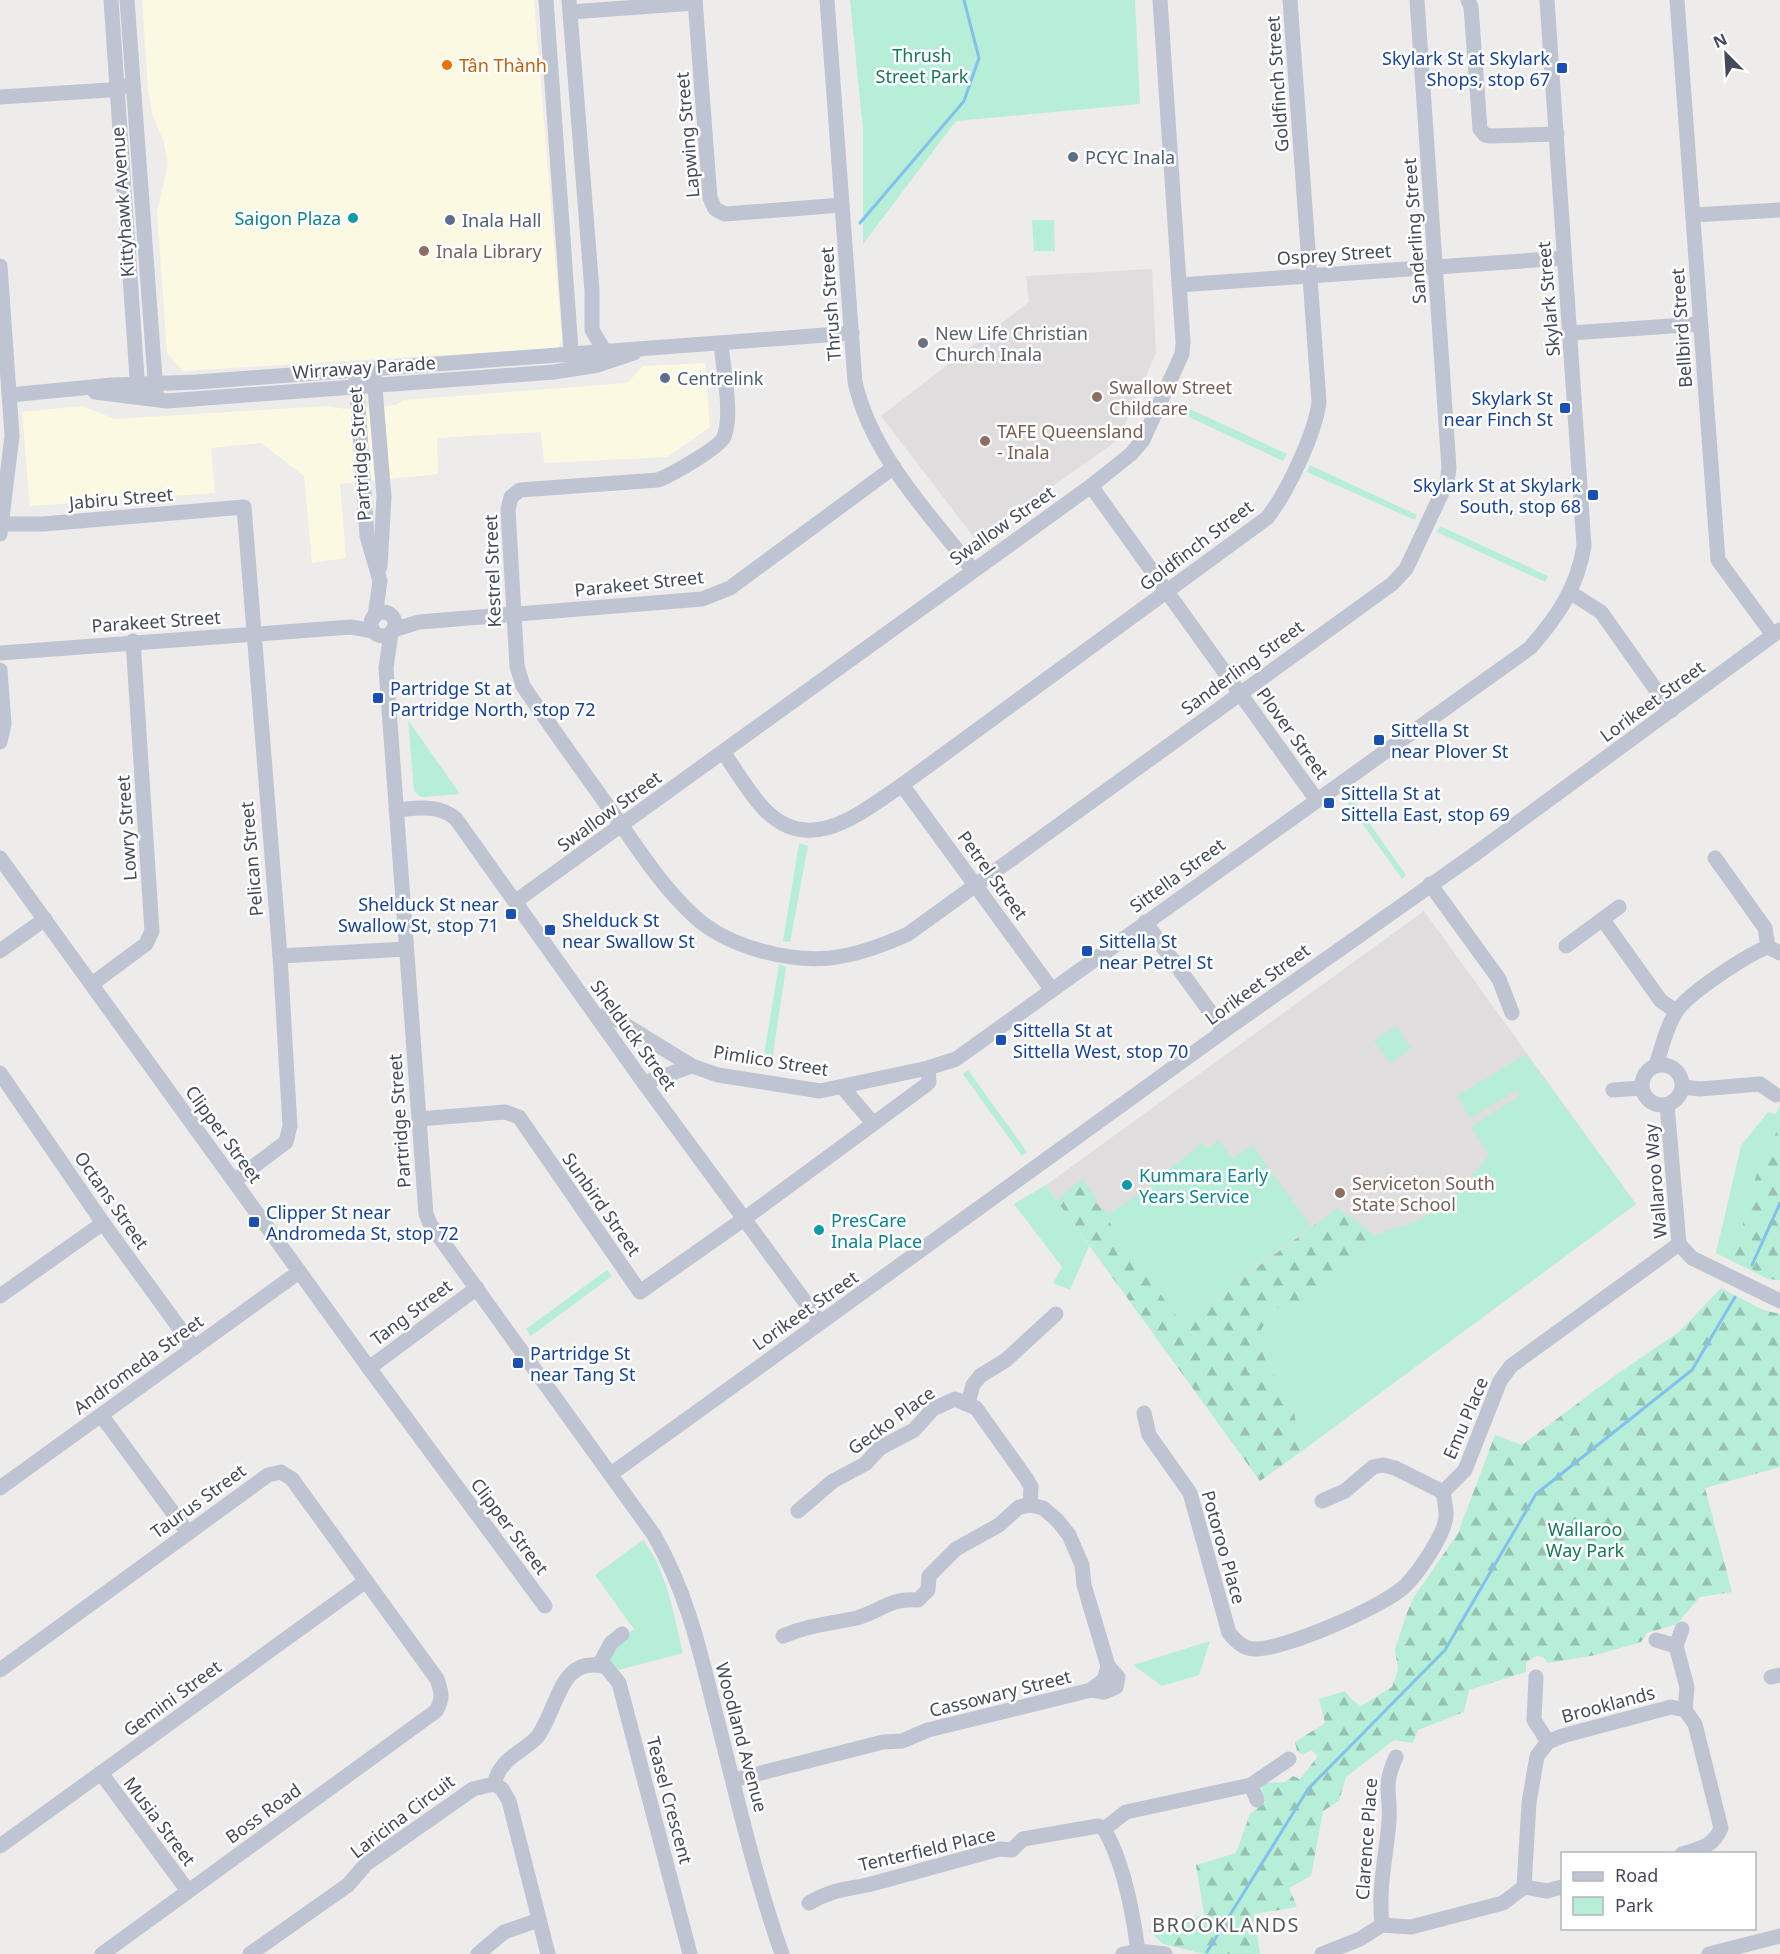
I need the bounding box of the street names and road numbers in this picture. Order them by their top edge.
street label: Goldfinch Street [1260,15,1294,153]
street label: Lapwing Street [670,71,704,199]
street label: Kittyhawk Avenue [105,126,139,278]
street label: Sanderling Street [1397,157,1431,305]
street label: Osprey Street [1276,238,1393,270]
street label: Skylark Street [1531,240,1565,358]
street label: Thrush Street [814,246,846,362]
street label: Bellbird Street [1665,267,1697,389]
street label: Wirraway Parade [292,350,436,384]
street label: Partridge Street [342,386,376,522]
street label: Swallow Street [945,480,1060,570]
street label: Jabiru Street [66,481,174,515]
street label: Goldfinch Street [1134,494,1258,596]
street label: Kestrel Street [478,514,506,628]
street label: Parakeet Street [573,564,705,602]
street label: Parakeet Street [91,604,222,637]
street label: Sanderling Street [1176,614,1309,720]
street label: Lorikeet Street [1595,655,1710,747]
street label: Plover Street [1252,682,1335,784]
street label: Swallow Street [552,765,666,857]
street label: Lowry Street [110,774,142,882]
street label: Pelican Street [234,800,268,917]
street label: Petrel Street [953,826,1034,925]
street label: Sittella Street [1125,832,1230,918]
street label: Lorikeet Street [1200,938,1315,1030]
street label: Shelduck Street [586,975,683,1096]
street label: Pimlico Street [712,1039,831,1081]
street label: Partridge Street [382,1053,416,1189]
street label: Clipper Street [180,1080,268,1188]
street label: Wallaroo Way [1638,1122,1672,1239]
street label: Octans Street [69,1146,155,1254]
street label: Sunbird Street [557,1148,647,1261]
street label: Lorikeet Street [747,1264,863,1355]
street label: Tang Street [366,1273,457,1350]
street label: Andromeda Street [68,1309,208,1419]
street label: Emu Place [1437,1373,1493,1463]
street label: Gecko Place [843,1380,939,1460]
street label: Taurus Street [146,1458,251,1544]
street label: Clipper Street [466,1473,555,1580]
street label: Potoroo Place [1196,1487,1252,1607]
street label: Gemini Street [118,1654,226,1742]
street label: Woodland Avenue [710,1659,774,1815]
street label: Cassowary Street [927,1664,1074,1722]
street label: Brooklands [1559,1680,1657,1728]
street label: Teasel Crescent [641,1734,699,1867]
street label: Laricina Circuit [345,1769,459,1863]
street label: Musia Street [119,1772,202,1871]
street label: Boss Road [220,1777,306,1849]
street label: Clarence Place [1350,1777,1382,1901]
street label: Tenterfield Place [856,1822,998,1876]

